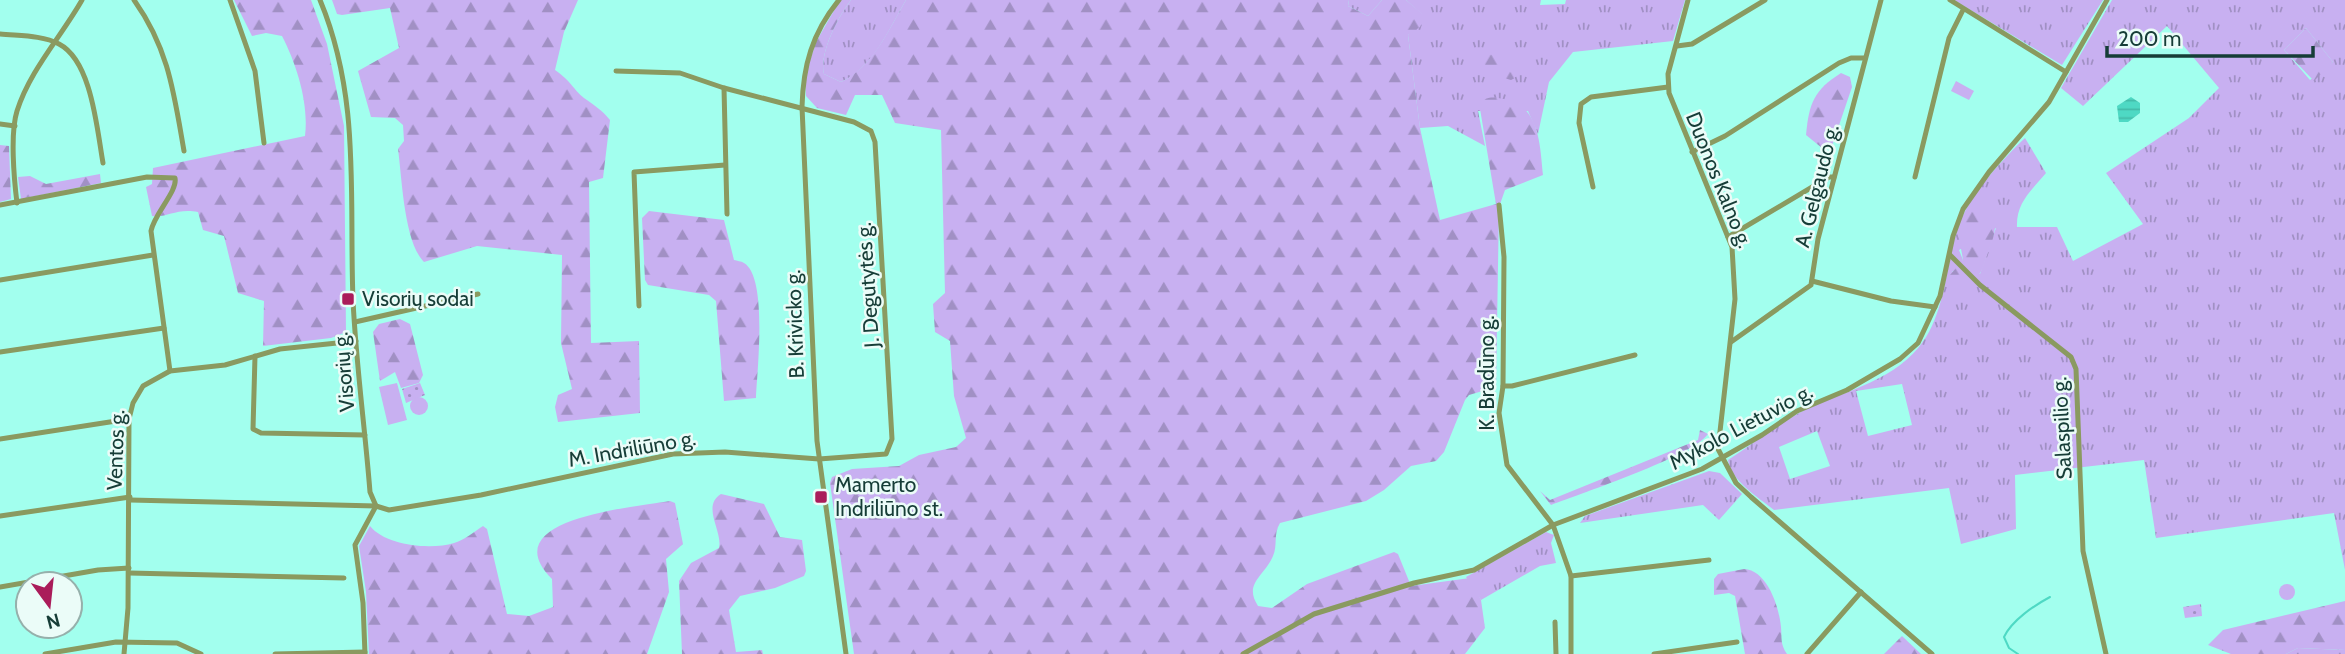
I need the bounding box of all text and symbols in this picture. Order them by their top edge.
scale bar [2107,14,2314,58]
text: 200 m [2118,26,2181,51]
street label: Duonos Kalno g. [1681,108,1758,251]
street label: A. Gelgaudo g. [1789,122,1844,250]
street label: J. Degutytės g. [851,222,884,350]
street label: B. Krivicko g. [780,269,809,379]
place label: Visorių sodai [362,286,474,311]
marker: Visorių sodai [340,291,356,307]
street label: K. Bradūno g. [1474,315,1499,431]
street label: Visorių g. [328,331,359,413]
street label: Salaspilio g. [2046,376,2077,480]
street label: Mykolo Lietuvio g. [1665,378,1817,475]
street label: Ventos g. [102,409,129,491]
street label: M. Indriliūno g. [566,425,698,472]
place label: Mamerto Indriliūno st. [835,472,943,521]
marker: Mamerto Indriliūno st. [813,489,829,505]
north arrow [14,570,84,640]
text: N [44,608,63,634]

